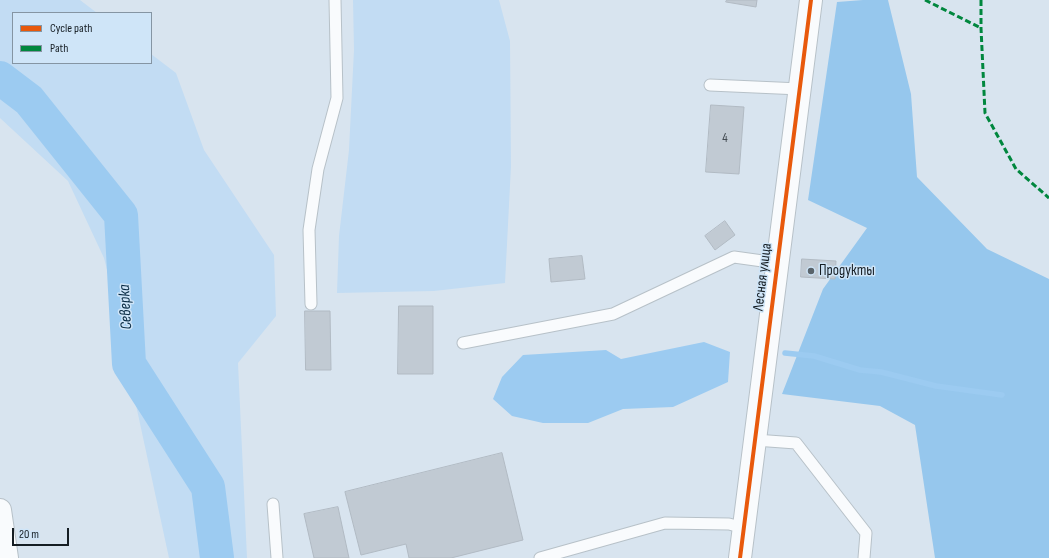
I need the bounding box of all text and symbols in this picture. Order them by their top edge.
legend [12,12,152,64]
text: Cycle path [50,21,92,36]
text: Path [50,41,68,56]
house number: 4 [722,131,728,147]
street label: Лесная улица [750,242,776,312]
place label: Продукты [819,262,875,280]
marker: Продукты [806,266,816,276]
water label: Северка [115,284,137,330]
scale bar [14,520,71,546]
text: 20 m [19,527,39,542]

